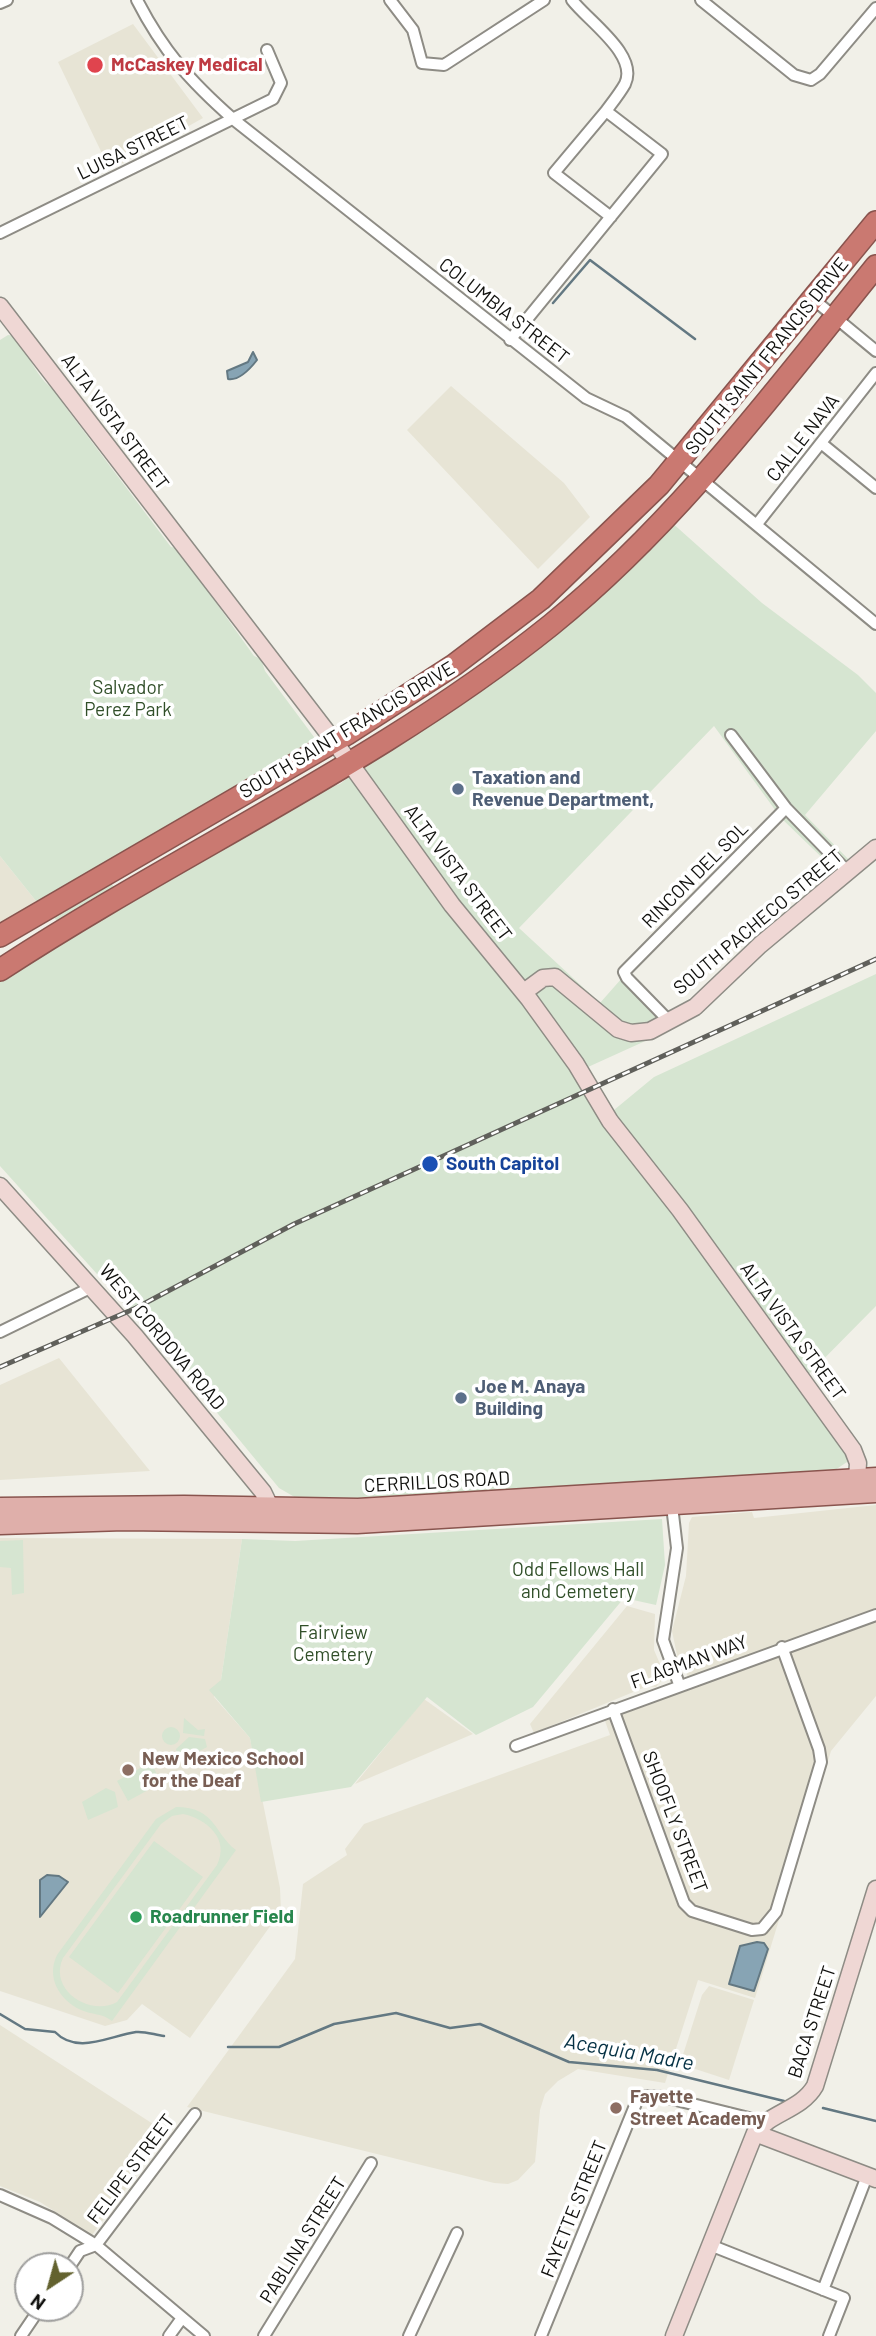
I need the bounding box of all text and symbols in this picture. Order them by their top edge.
place label: McCaskey Medical [111,54,263,76]
marker: McCaskey Medical [85,55,105,75]
street label: LUISA STREET [73,111,193,185]
street label: COLUMBIA STREET [434,253,574,369]
street label: SOUTH SAINT FRANCIS DRIVE [680,253,854,459]
street label: ALTA VISTA STREET [56,349,174,495]
street label: CALLE NAVA [762,390,844,486]
street label: SOUTH SAINT FRANCIS DRIVE [235,657,459,803]
park label: Salvador Perez Park [84,677,172,721]
place label: Taxation and Revenue Department, [472,767,654,811]
marker: Taxation and Revenue Department, [450,781,466,797]
street label: ALTA VISTA STREET [399,800,517,946]
street label: RINCON DEL SOL [637,817,753,933]
street label: SOUTH PACHECO STREET [669,845,847,999]
place label: South Capitol [446,1153,559,1175]
marker: South Capitol [420,1154,440,1174]
street label: ALTA VISTA STREET [735,1258,851,1404]
street label: WEST CORDOVA ROAD [94,1260,230,1414]
place label: Joe M. Anaya Building [475,1376,585,1420]
marker: Joe M. Anaya Building [453,1390,469,1406]
street label: CERRILLOS ROAD [363,1467,511,1497]
park label: Odd Fellows Hall and Cemetery [512,1559,644,1603]
park label: Fairview Cemetery [293,1622,373,1666]
street label: FLAGMAN WAY [627,1630,751,1694]
place label: New Mexico School for the Deaf [142,1748,304,1792]
street label: SHOOFLY STREET [638,1748,712,1896]
marker: New Mexico School for the Deaf [120,1762,136,1778]
place label: Roadrunner Field [150,1906,294,1928]
marker: Roadrunner Field [128,1909,144,1925]
street label: BACA STREET [783,1963,841,2081]
water label: Acequia Madre [562,2028,696,2076]
place label: Fayette Street Academy [630,2086,766,2130]
marker: Fayette Street Academy [608,2100,624,2116]
street label: FELIPE STREET [82,2110,180,2228]
street label: FAYETTE STREET [536,2137,612,2281]
street label: PABLINA STREET [255,2172,351,2308]
north arrow [14,2252,84,2322]
text: N [26,2290,49,2316]

